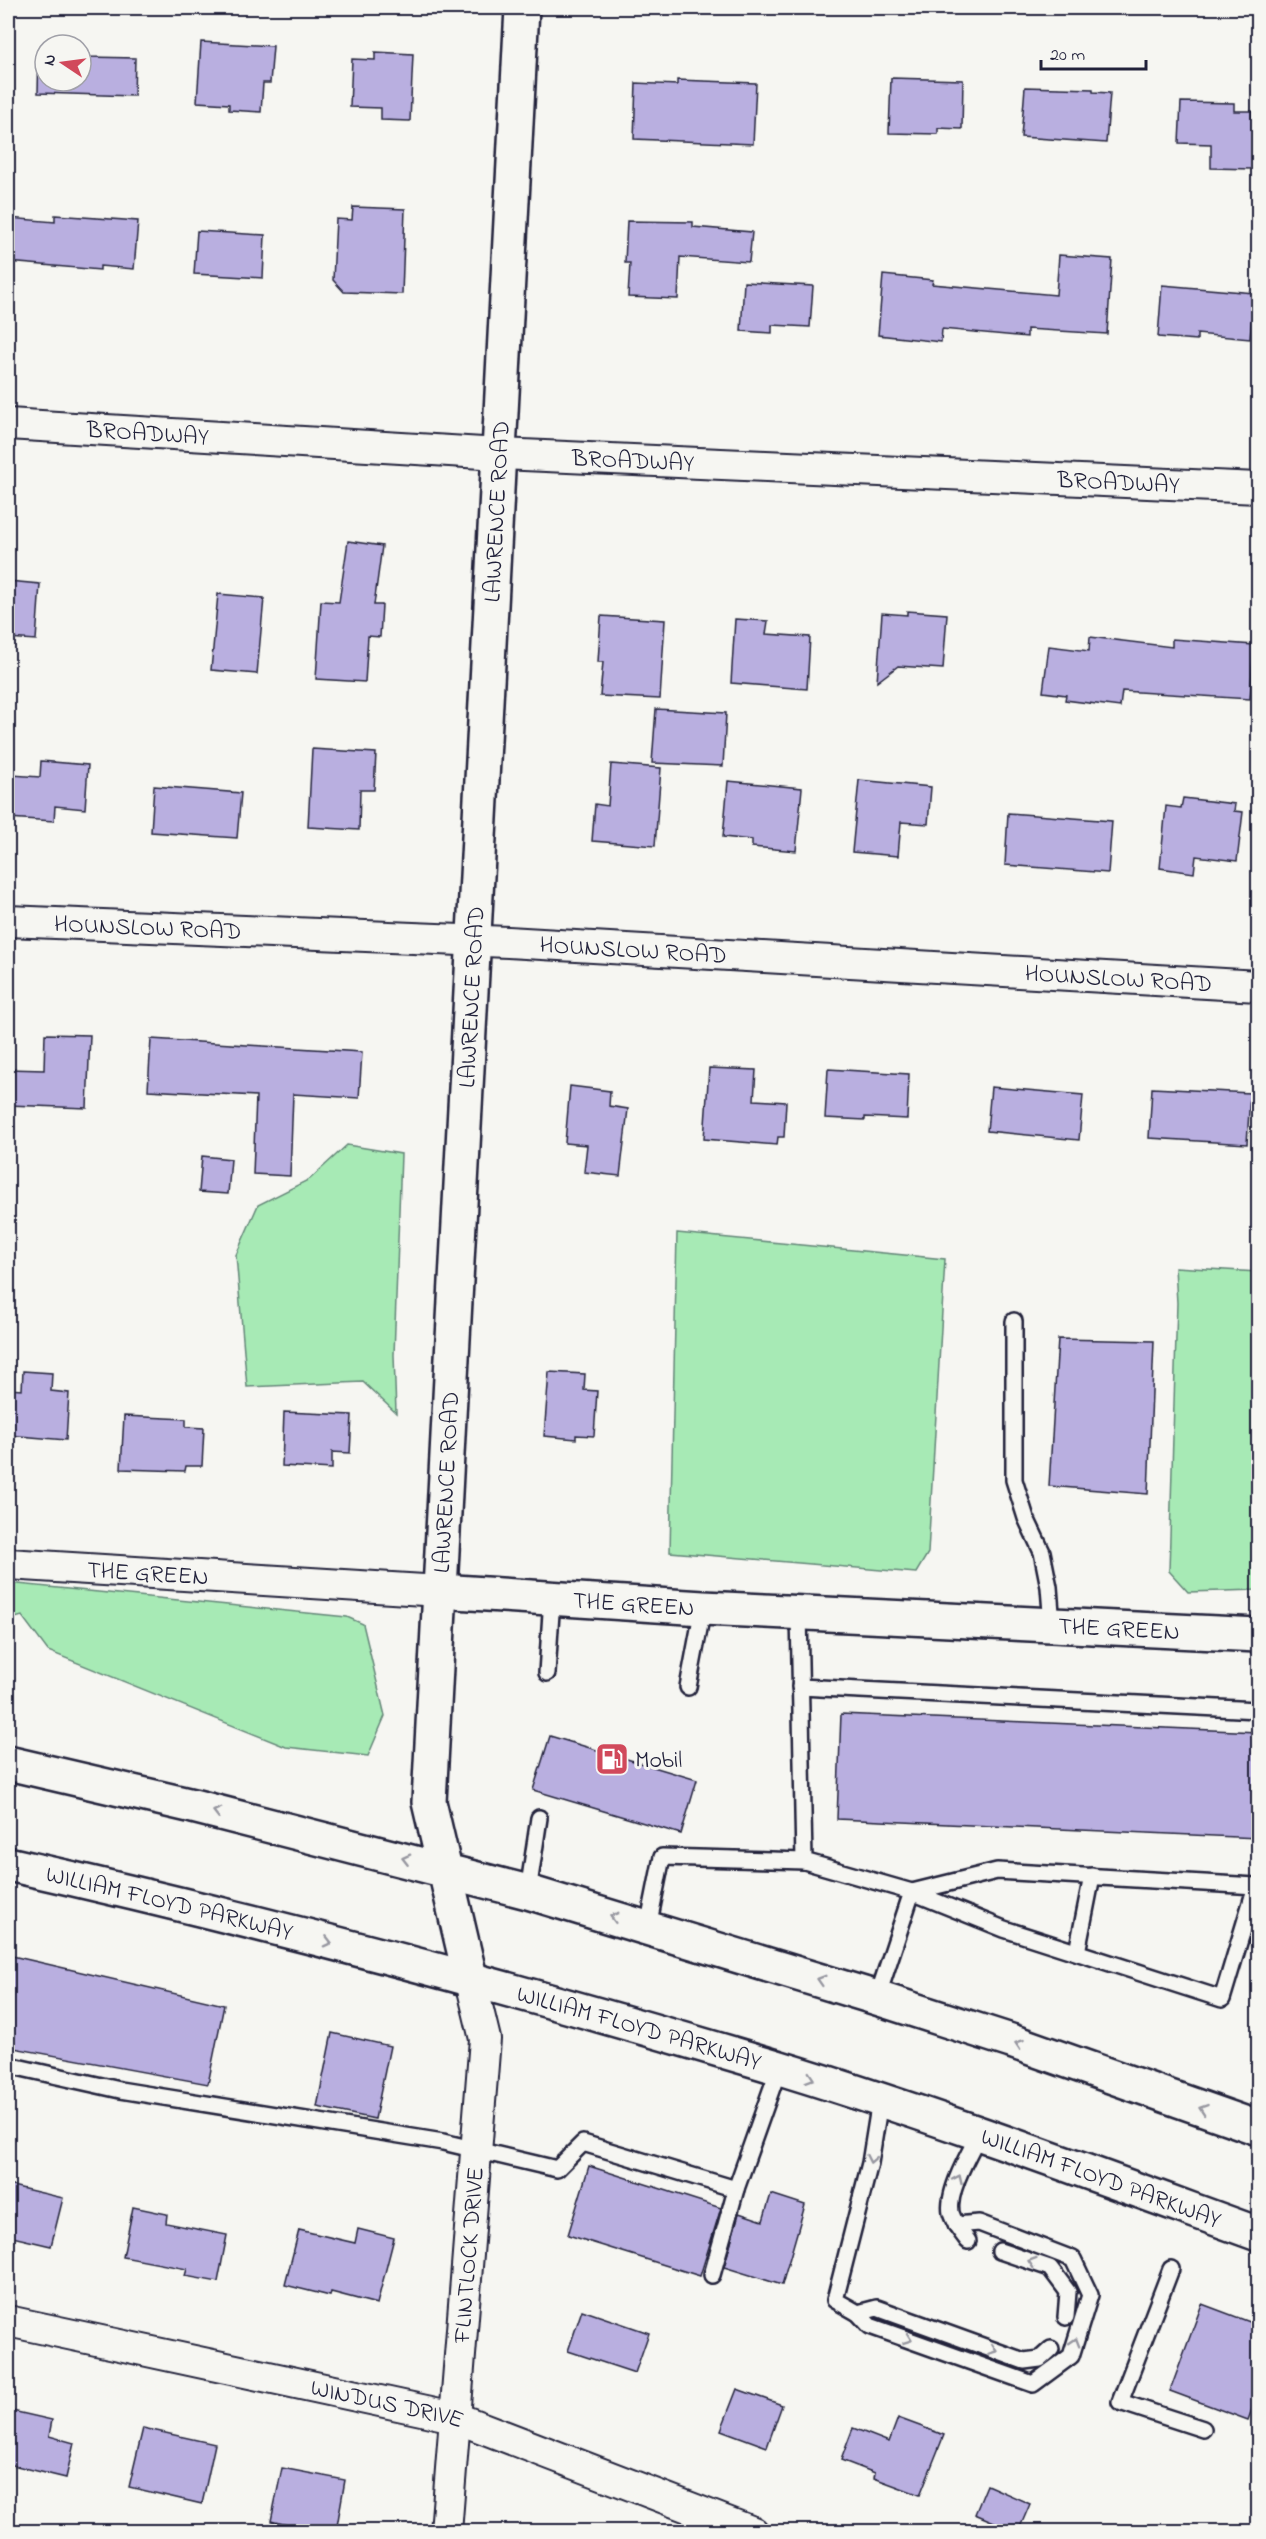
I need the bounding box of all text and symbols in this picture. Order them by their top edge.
north arrow [33,33,93,93]
scale bar [1041,33,1146,71]
text: 20 m [1050,43,1085,69]
text: N [37,52,63,68]
street label: BROADWAY [84,414,210,456]
street label: LAWRENCE ROAD [476,420,521,603]
street label: BROADWAY [570,442,695,483]
street label: BROADWAY [1055,464,1180,504]
street label: LAWRENCE ROAD [451,905,495,1089]
street label: HOUNSLOW ROAD [53,908,242,951]
street label: HOUNSLOW ROAD [539,929,728,975]
street label: HOUNSLOW ROAD [1024,957,1213,1003]
street label: LAWRENCE ROAD [426,1391,470,1574]
street label: THE GREEN [86,1554,209,1596]
street label: THE GREEN [571,1585,695,1627]
street label: THE GREEN [1057,1610,1181,1651]
fuel station icon: Mobil [594,1741,630,1777]
place label: Mobil [635,1744,682,1779]
one-way arrow [212,1806,222,1819]
one-way arrow [402,1854,412,1867]
street label: WILLIAM FLOYD PARKWAY [42,1858,296,1952]
one-way arrow [610,1912,620,1924]
one-way arrow [323,1935,333,1948]
one-way arrow [816,1975,827,1988]
street label: WILLIAM FLOYD PARKWAY [512,1978,765,2081]
one-way arrow [1014,2039,1025,2052]
one-way arrow [804,2071,815,2084]
one-way arrow [1198,2103,1209,2116]
street label: WILLIAM FLOYD PARKWAY [976,2120,1225,2239]
one-way arrow [865,2154,878,2164]
street label: FLINTLOCK DRIVE [446,2166,495,2345]
one-way arrow [951,2174,963,2185]
one-way arrow [1027,2256,1038,2269]
one-way arrow [902,2332,913,2345]
one-way arrow [1068,2337,1080,2348]
one-way arrow [987,2342,998,2355]
street label: WINDUS DRIVE [307,2372,468,2439]

